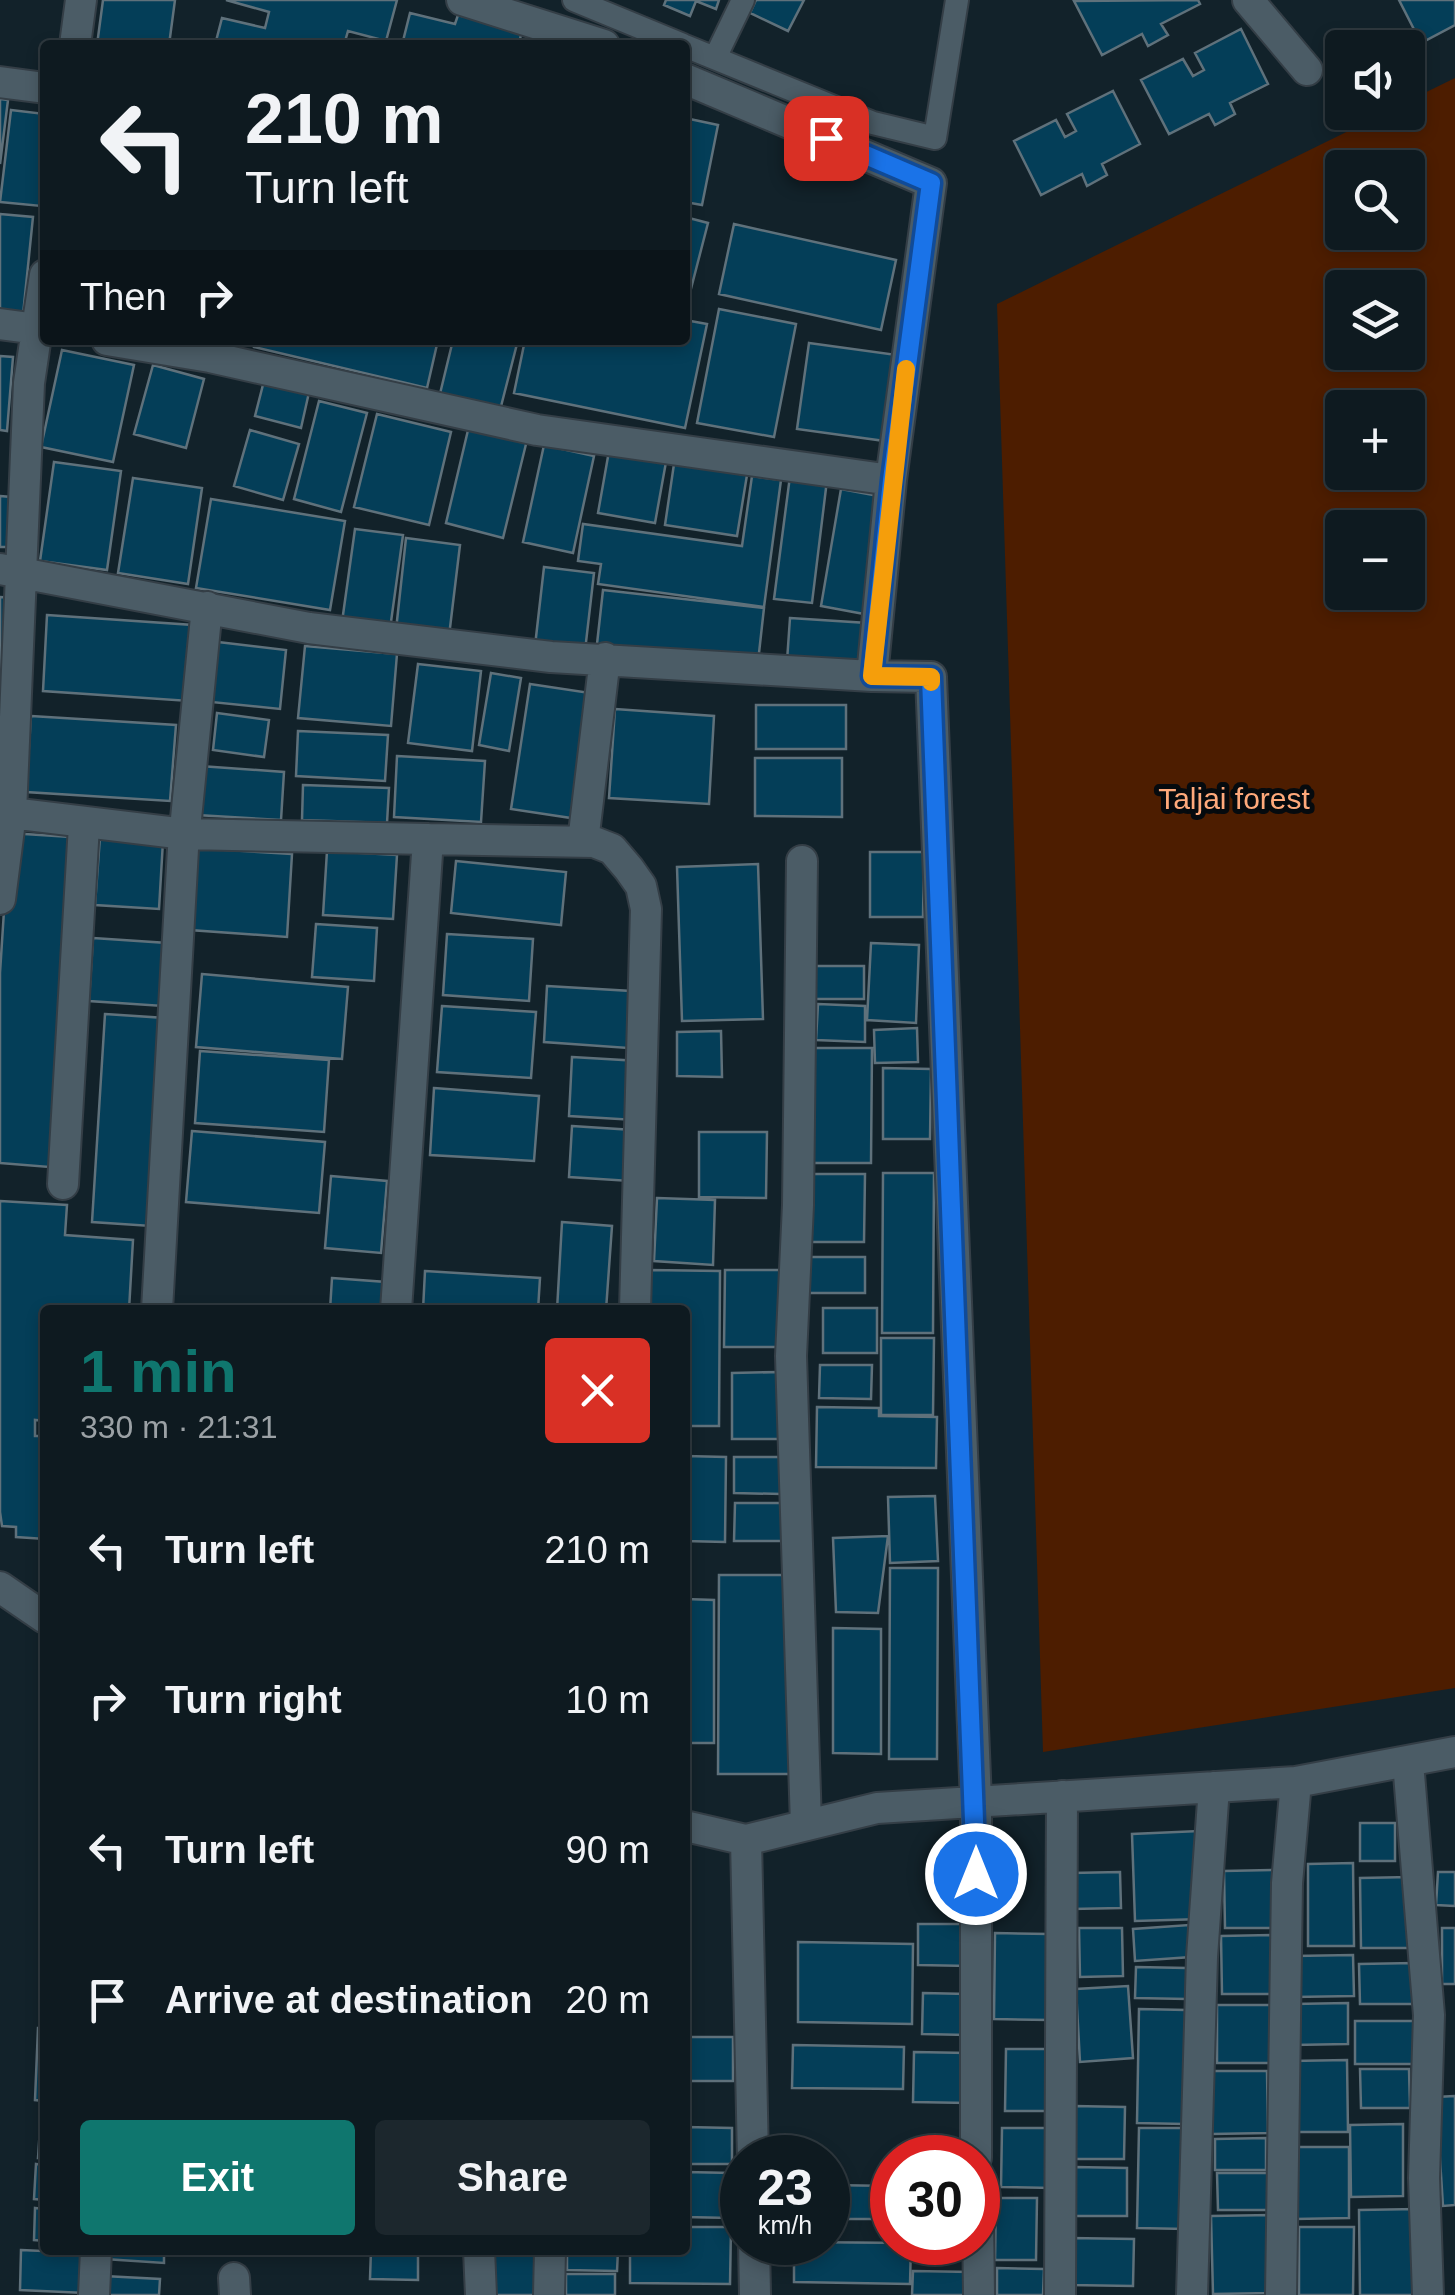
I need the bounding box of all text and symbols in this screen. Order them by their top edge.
map controls [1325,30,1425,610]
button: sound [1325,30,1425,130]
icon: left [80,80,210,210]
text: 210 m [245,80,443,158]
pin [784,96,869,181]
icon: arrive [799,111,854,166]
button: search [1325,150,1425,250]
text: Turn left [245,162,408,213]
icon: right [187,270,242,325]
button: layers [1325,270,1425,370]
text: Then [80,276,167,318]
button: + [1325,390,1425,490]
button: − [1325,510,1425,610]
park label: Taljai forest [1158,782,1311,815]
text: 1 min [80,1338,237,1405]
button: close [545,1338,650,1443]
text: 330 m · 21:31 [80,1409,277,1445]
icon: left [80,1523,135,1578]
text: Turn left [165,1529,314,1571]
text: 210 m [544,1529,650,1571]
icon: right [80,1673,135,1728]
text: Turn right [165,1679,342,1721]
text: 10 m [566,1679,650,1721]
position arrow [924,1822,1028,1926]
icon: left [80,1823,135,1878]
text: Turn left [165,1829,314,1871]
text: 90 m [566,1829,650,1871]
icon: arrive [80,1973,135,2028]
text: Arrive at destination [165,1979,532,2021]
text: 20 m [566,1979,650,2021]
button: Exit [80,2120,355,2235]
button: Share [375,2120,650,2235]
speed limit sign: 30 [870,2135,1000,2265]
text: 23 [757,2160,813,2216]
text: km/h [758,2211,812,2239]

